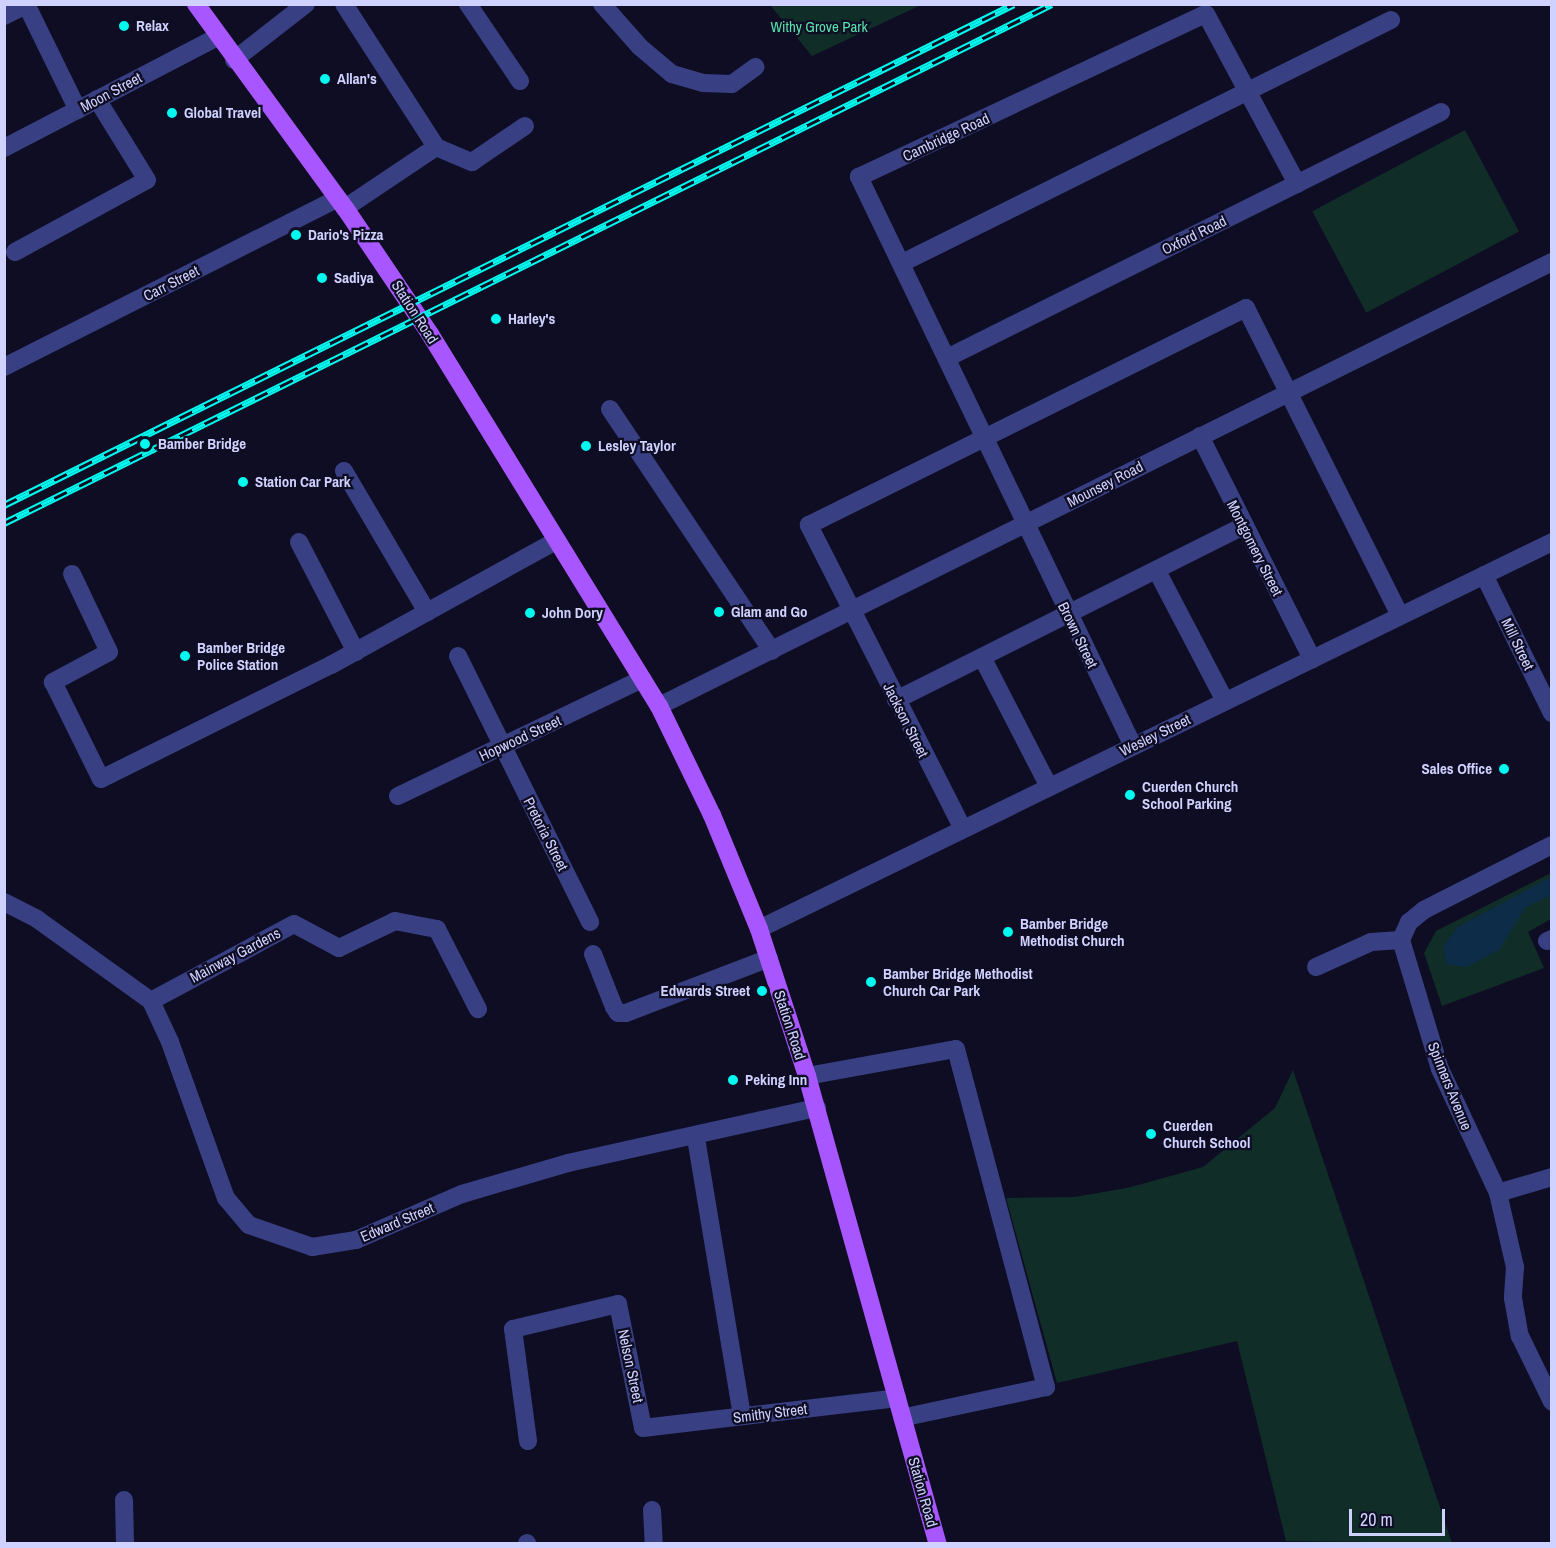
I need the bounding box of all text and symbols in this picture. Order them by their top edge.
place label: Relax [136,17,169,35]
park label: Withy Grove Park [770,18,868,36]
marker: Relax [117,19,131,33]
street label: Moon Street [77,68,145,116]
place label: Allan's [337,70,377,88]
marker: Allan's [318,72,332,86]
place label: Global Travel [184,104,261,122]
marker: Global Travel [165,106,179,120]
street label: Cambridge Road [900,109,992,165]
street label: Oxford Road [1159,212,1229,258]
place label: Dario's Pizza [308,226,383,244]
marker: Dario's Pizza [289,228,303,242]
street label: Carr Street [140,261,202,305]
place label: Sadiya [334,269,374,287]
marker: Sadiya [315,271,329,285]
street label: Station Road [388,277,442,347]
place label: Harley's [508,310,555,328]
marker: Harley's [489,312,503,326]
marker: Bamber Bridge [136,435,154,453]
place label: Bamber Bridge [158,435,246,453]
place label: Lesley Taylor [598,437,676,455]
marker: Lesley Taylor [579,439,593,453]
street label: Mounsey Road [1064,457,1146,511]
place label: Station Car Park [255,473,351,491]
marker: Station Car Park [236,475,250,489]
street label: Montgomery Street [1223,497,1287,599]
street label: Brown Street [1054,599,1102,671]
place label: Glam and Go [731,603,808,621]
place label: John Dory [542,604,603,622]
marker: Glam and Go [712,605,726,619]
marker: John Dory [523,606,537,620]
street label: Mill Street [1498,615,1538,673]
place label: Bamber Bridge Police Station [197,638,285,673]
marker: Bamber Bridge Police Station [178,649,192,663]
street label: Jackson Street [880,680,932,760]
street label: Wesley Street [1117,710,1193,760]
street label: Hopwood Street [476,711,564,765]
place label: Sales Office [1422,760,1492,778]
marker: Sales Office [1497,762,1511,776]
place label: Cuerden Church School Parking [1142,777,1238,812]
marker: Cuerden Church School Parking [1123,788,1137,802]
street label: Pretoria Street [520,794,572,874]
place label: Bamber Bridge Methodist Church [1020,914,1125,949]
street label: Mainway Gardens [187,924,283,986]
marker: Bamber Bridge Methodist Church [1001,925,1015,939]
place label: Bamber Bridge Methodist Church Car Park [883,964,1033,999]
marker: Bamber Bridge Methodist Church Car Park [864,975,878,989]
place label: Edwards Street [660,982,750,1000]
marker: Edwards Street [755,984,769,998]
street label: Station Road [770,988,810,1062]
street label: Spinners Avenue [1424,1039,1476,1133]
place label: Peking Inn [745,1071,807,1089]
marker: Peking Inn [726,1073,740,1087]
place label: Cuerden Church School [1163,1116,1250,1151]
marker: Cuerden Church School [1144,1127,1158,1141]
street label: Edward Street [358,1198,436,1246]
street label: Nelson Street [614,1328,648,1404]
street label: Smithy Street [732,1400,808,1426]
street label: Station Road [904,1455,942,1529]
scale bar [1352,1497,1448,1535]
text: 20 m [1360,1507,1393,1532]

